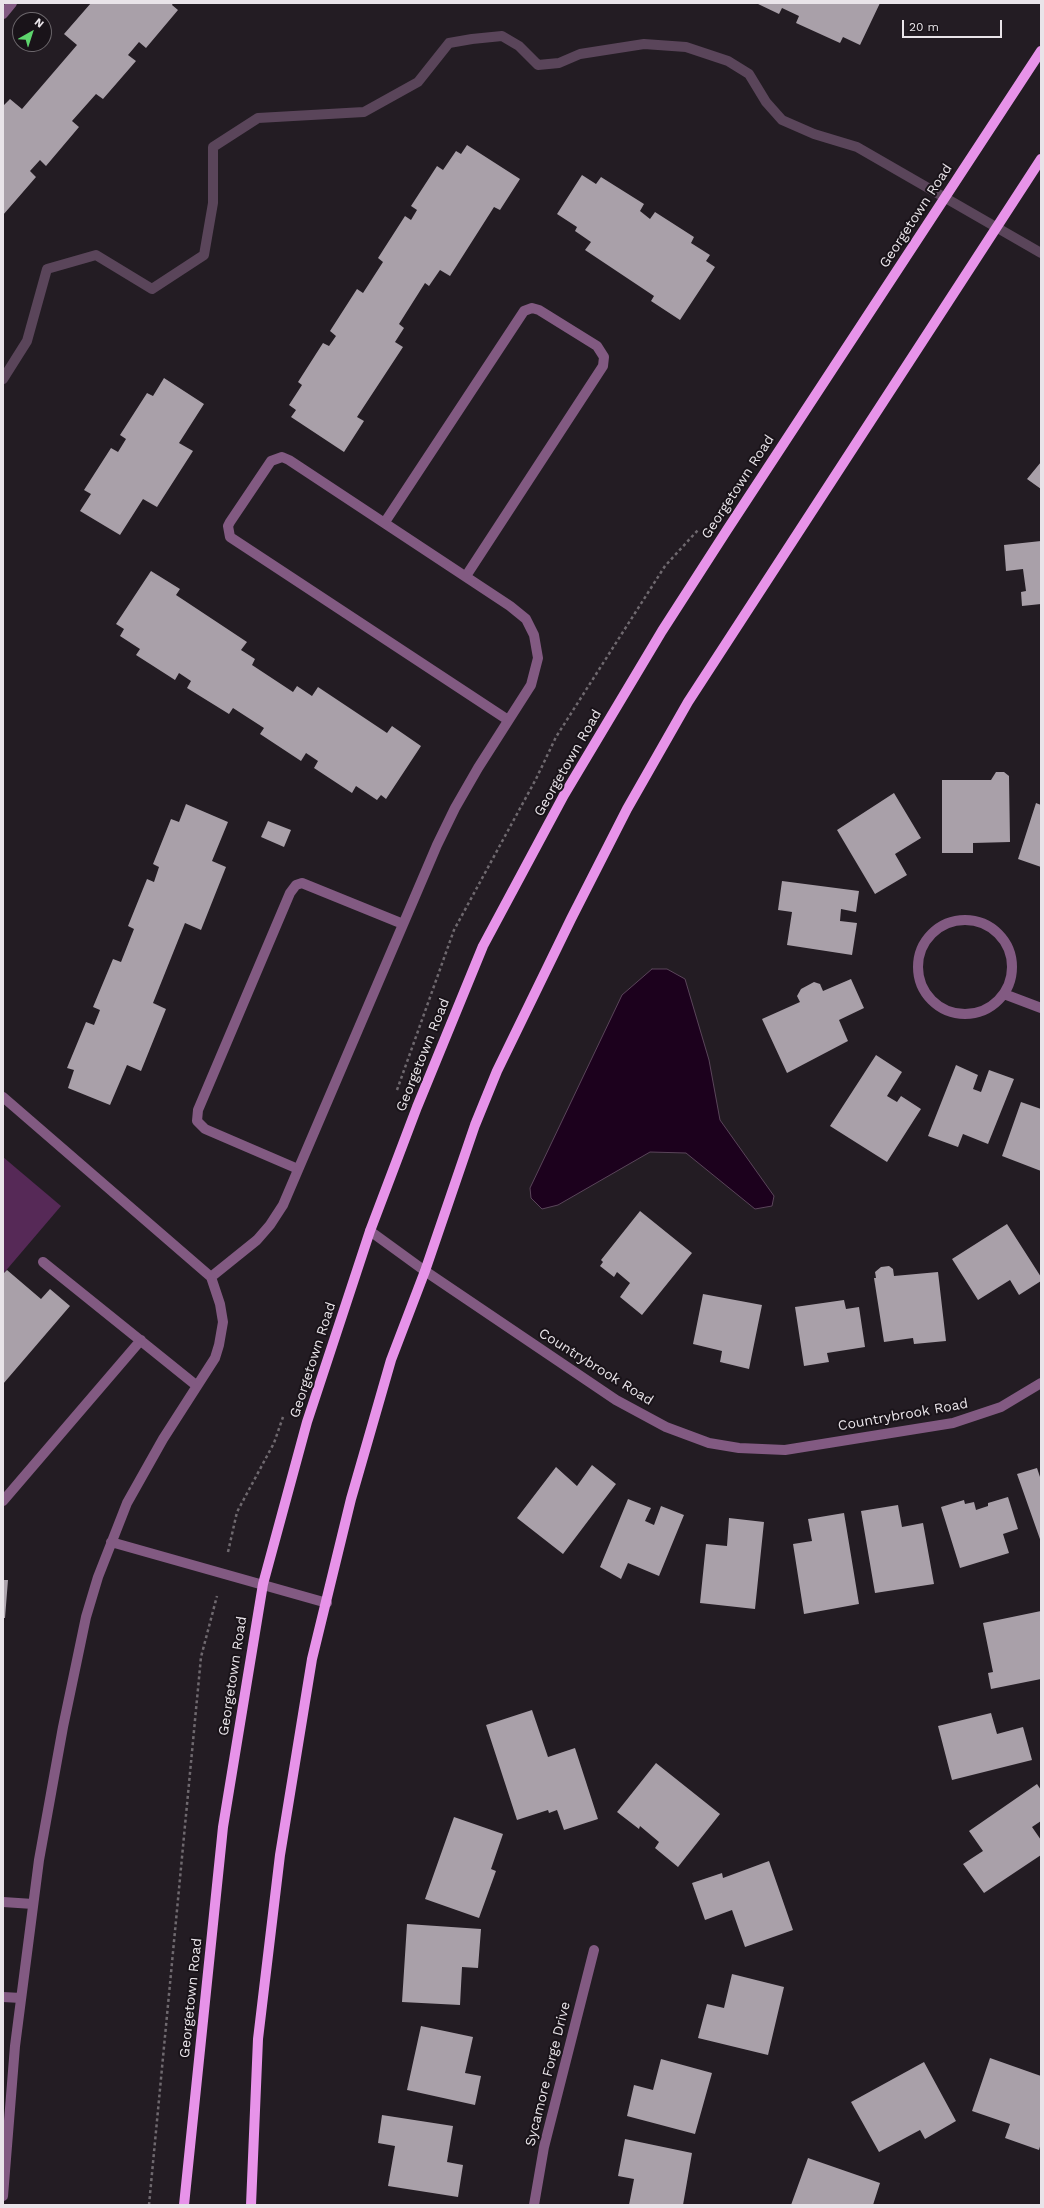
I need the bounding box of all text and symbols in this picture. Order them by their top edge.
north arrow [12,12,52,52]
scale bar [904,12,1004,38]
text: N [32,15,46,31]
text: 20 m [909,20,939,34]
street label: Georgetown Road [876,161,956,271]
street label: Georgetown Road [698,432,778,542]
street label: Georgetown Road [531,707,605,819]
street label: Georgetown Road [393,996,453,1114]
street label: Georgetown Road [286,1300,340,1420]
street label: Countrybrook Road [536,1325,656,1409]
street label: Countrybrook Road [837,1395,969,1435]
street label: Georgetown Road [215,1615,251,1737]
street label: Georgetown Road [176,1937,206,2059]
street label: Sycamore Forge Drive [522,2000,574,2148]

